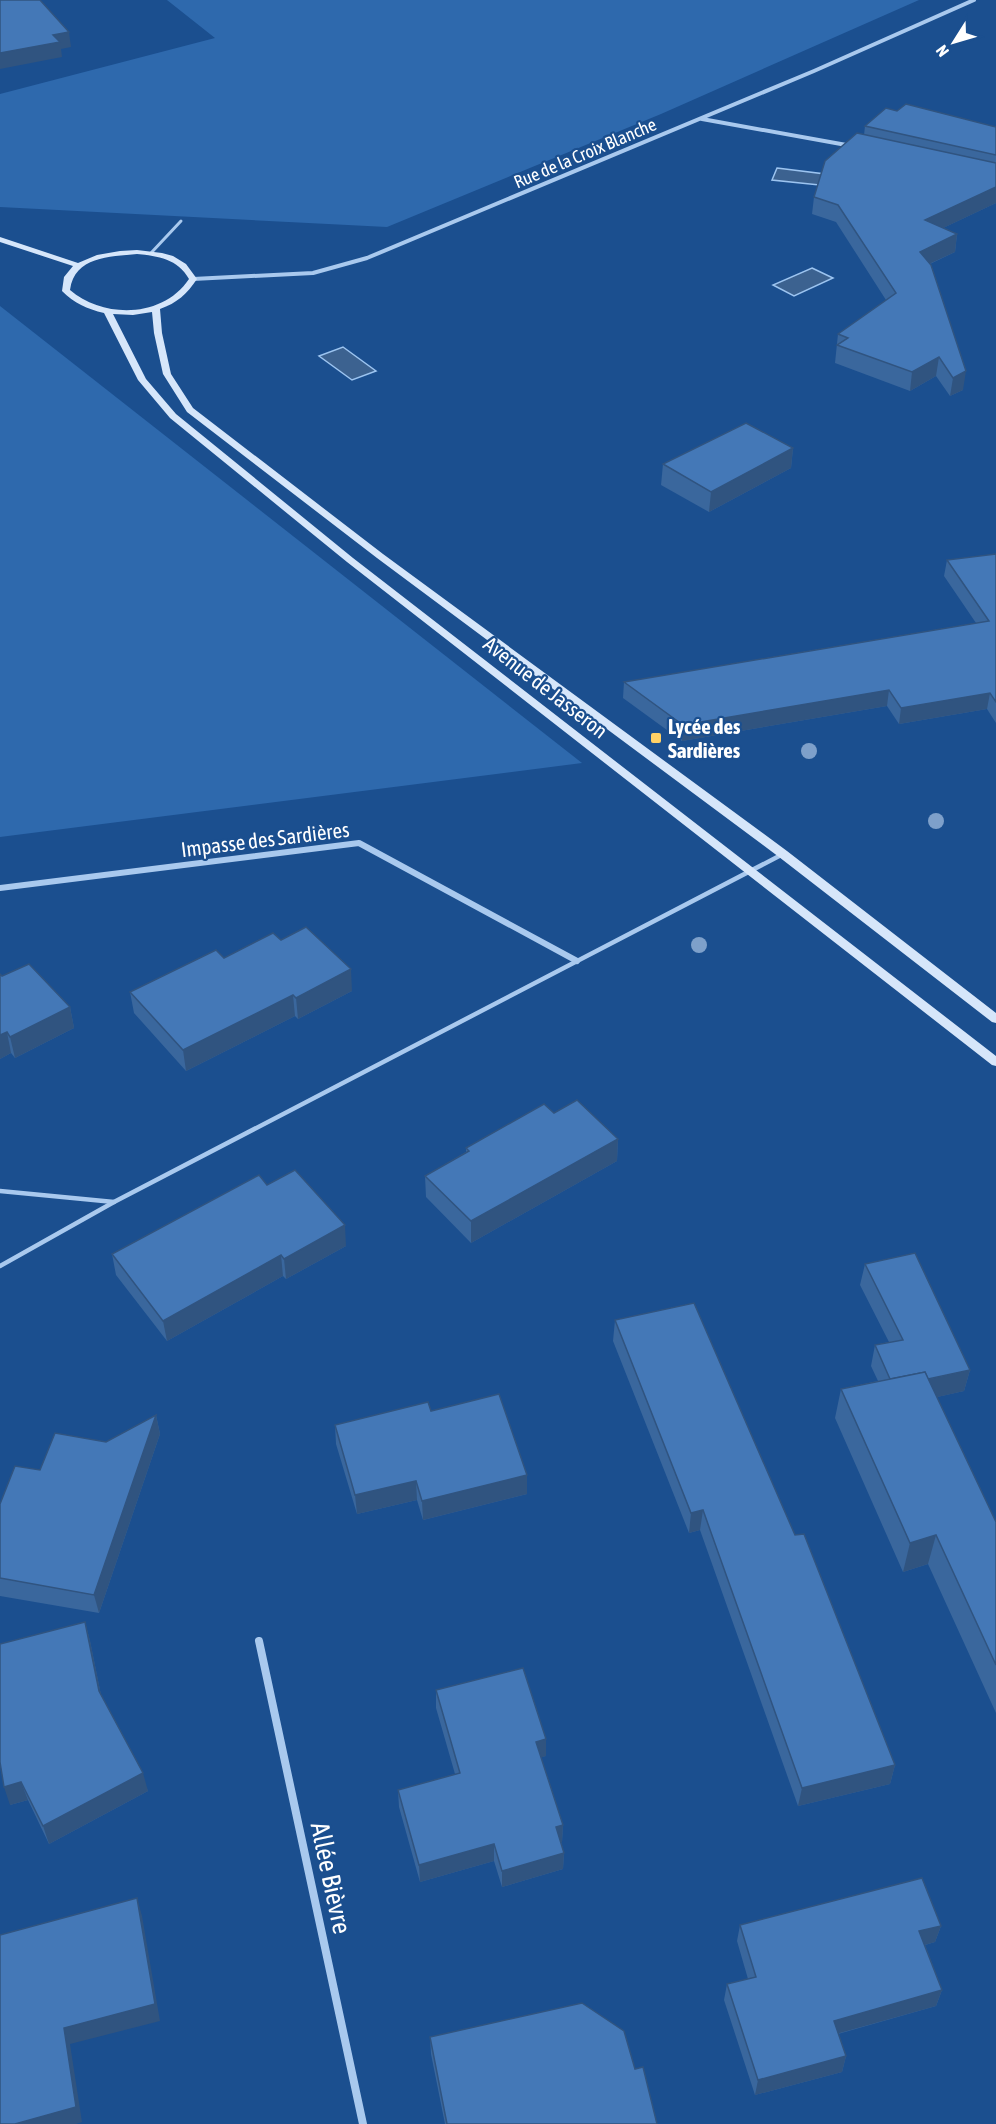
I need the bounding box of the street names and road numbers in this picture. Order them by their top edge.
street label: Rue de la Croix Blanche [511,113,659,193]
street label: Avenue de Jasseron [479,631,613,743]
street label: Impasse des Sardières [179,817,351,861]
street label: Allée Bièvre [305,1819,357,1937]

